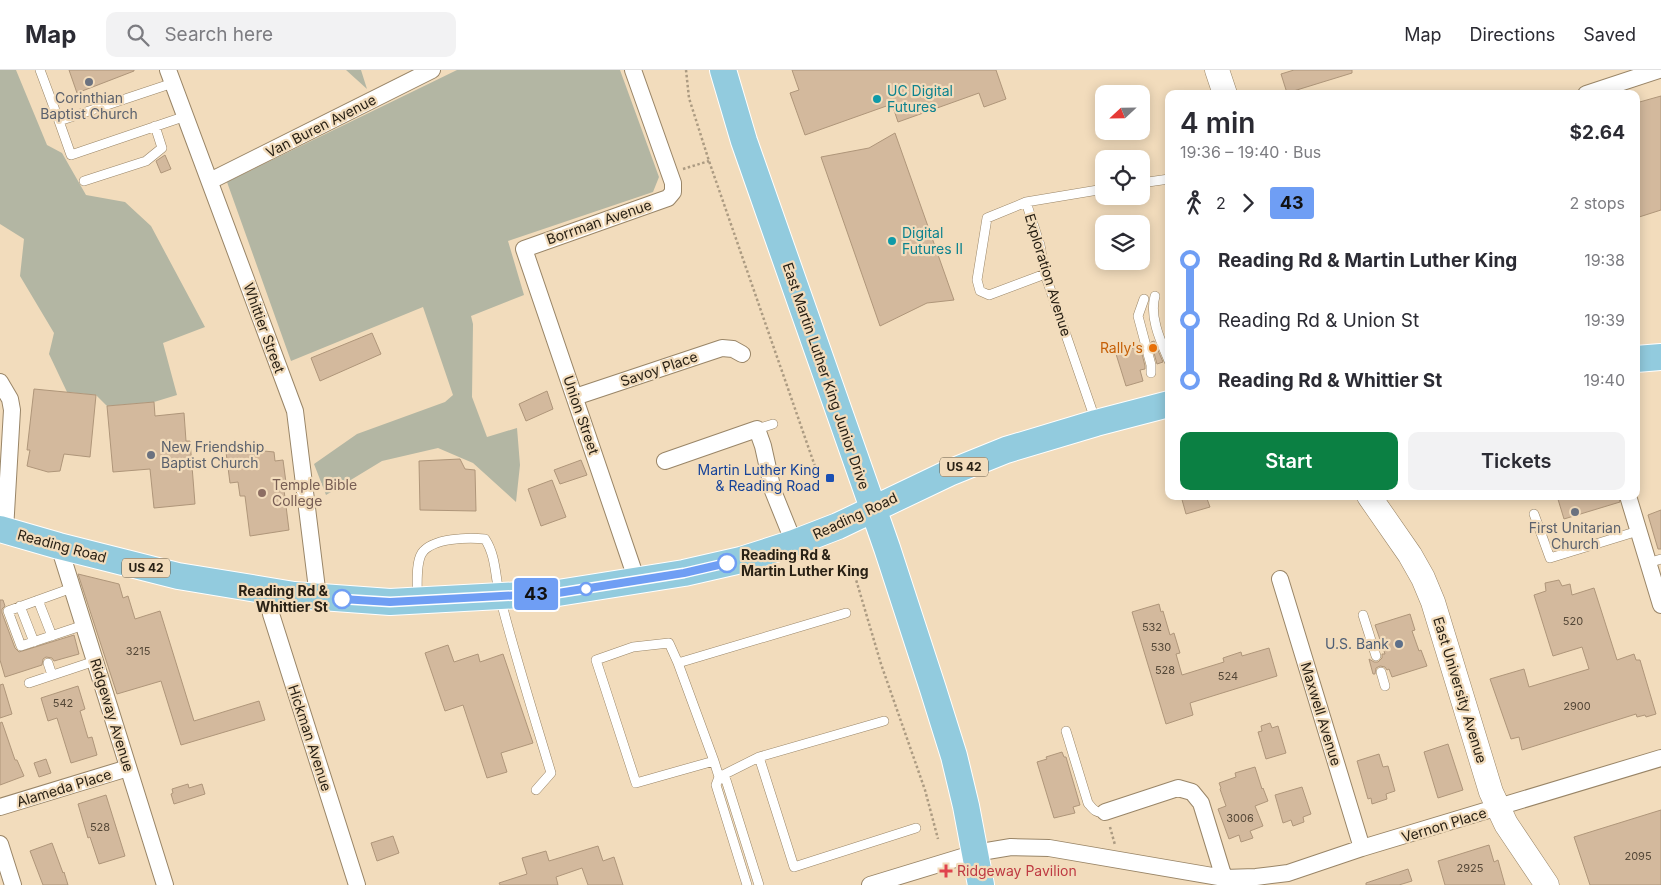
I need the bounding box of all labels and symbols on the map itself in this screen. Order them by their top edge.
marker: Corinthian Baptist Church [83,76,95,88]
place label: UC Digital Futures [887,82,953,115]
north arrow [1095,85,1150,140]
place label: Corinthian Baptist Church [40,89,138,122]
street label: Van Buren Avenue [263,91,379,161]
marker: UC Digital Futures [871,93,883,105]
street label: Borrman Avenue [544,196,654,247]
street label: Exploration Avenue [1022,211,1075,338]
place label: Digital Futures II [902,224,963,257]
marker: Digital Futures II [886,235,898,247]
street label: East Martin Luther King Junior Drive [780,260,873,492]
street label: Whittier Street [240,280,289,376]
place label: Rally's [1100,339,1143,356]
marker: Rally's [1147,342,1159,354]
street label: Savoy Place [618,347,700,390]
street label: Union Street [560,373,603,457]
place label: New Friendship Baptist Church [161,438,264,471]
marker: New Friendship Baptist Church [145,449,157,461]
road number: US 42 [940,458,988,477]
place label: Martin Luther King & Reading Road [698,461,820,494]
marker: Martin Luther King & Reading Road [824,472,836,484]
place label: Temple Bible College [272,476,357,509]
marker: Temple Bible College [256,487,268,499]
street label: Reading Road [810,489,900,543]
marker: First Unitarian Church [1569,506,1581,518]
place label: First Unitarian Church [1529,519,1621,552]
street label: Reading Road [16,525,109,566]
place label: Reading Rd & Martin Luther King [741,546,869,579]
marker: Reading Rd & Martin Luther King [717,553,737,573]
road number: US 42 [122,558,170,578]
line badge: 43 [514,578,558,610]
place label: Reading Rd & Whittier St [238,582,329,615]
unlabelled marker [579,582,593,596]
marker: Reading Rd & Whittier St [332,589,352,609]
house number: 520 [1563,614,1583,628]
street label: East University Avenue [1430,615,1491,765]
house number: 532 [1142,620,1162,634]
place label: U.S. Bank [1325,635,1389,652]
marker: U.S. Bank [1393,638,1405,650]
house number: 530 [1151,640,1171,654]
house number: 3215 [126,644,151,658]
street label: Ridgeway Avenue [87,656,138,774]
street label: Maxwell Avenue [1298,660,1345,768]
house number: 528 [1155,663,1175,677]
house number: 524 [1218,669,1238,683]
street label: Hickman Avenue [285,682,336,793]
house number: 542 [53,696,73,710]
house number: 2900 [1563,699,1591,713]
street label: Alameda Place [14,765,113,810]
street label: Vernon Place [1399,804,1488,845]
house number: 3006 [1226,811,1254,825]
house number: 528 [90,820,110,834]
house number: 2095 [1624,849,1652,863]
house number: 2925 [1457,861,1484,875]
place label: Ridgeway Pavilion [957,862,1077,879]
marker: Ridgeway Pavilion [939,864,953,878]

